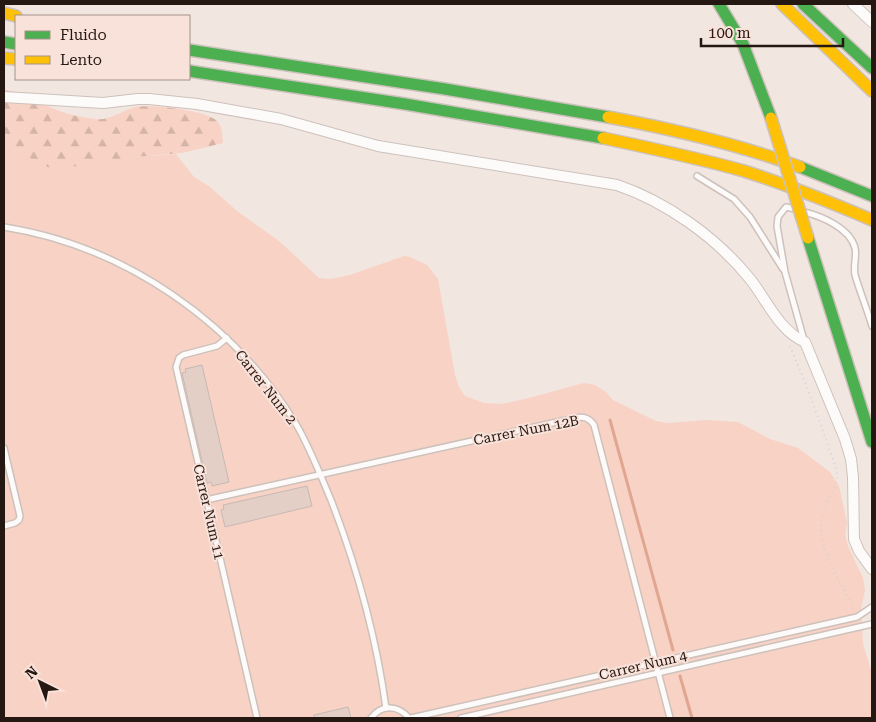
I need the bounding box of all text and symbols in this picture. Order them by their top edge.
legend [15,15,190,80]
scale bar [701,15,844,47]
text: 100 m [708,24,751,42]
text: Fluido [60,26,107,44]
text: Lento [60,51,102,69]
street label: Carrer Num 2 [232,347,300,427]
street label: Carrer Num 12B [472,412,580,448]
street label: Carrer Num 11 [190,463,228,562]
street label: Carrer Num 4 [597,647,689,683]
north arrow [15,657,65,707]
text: N [22,663,41,682]

